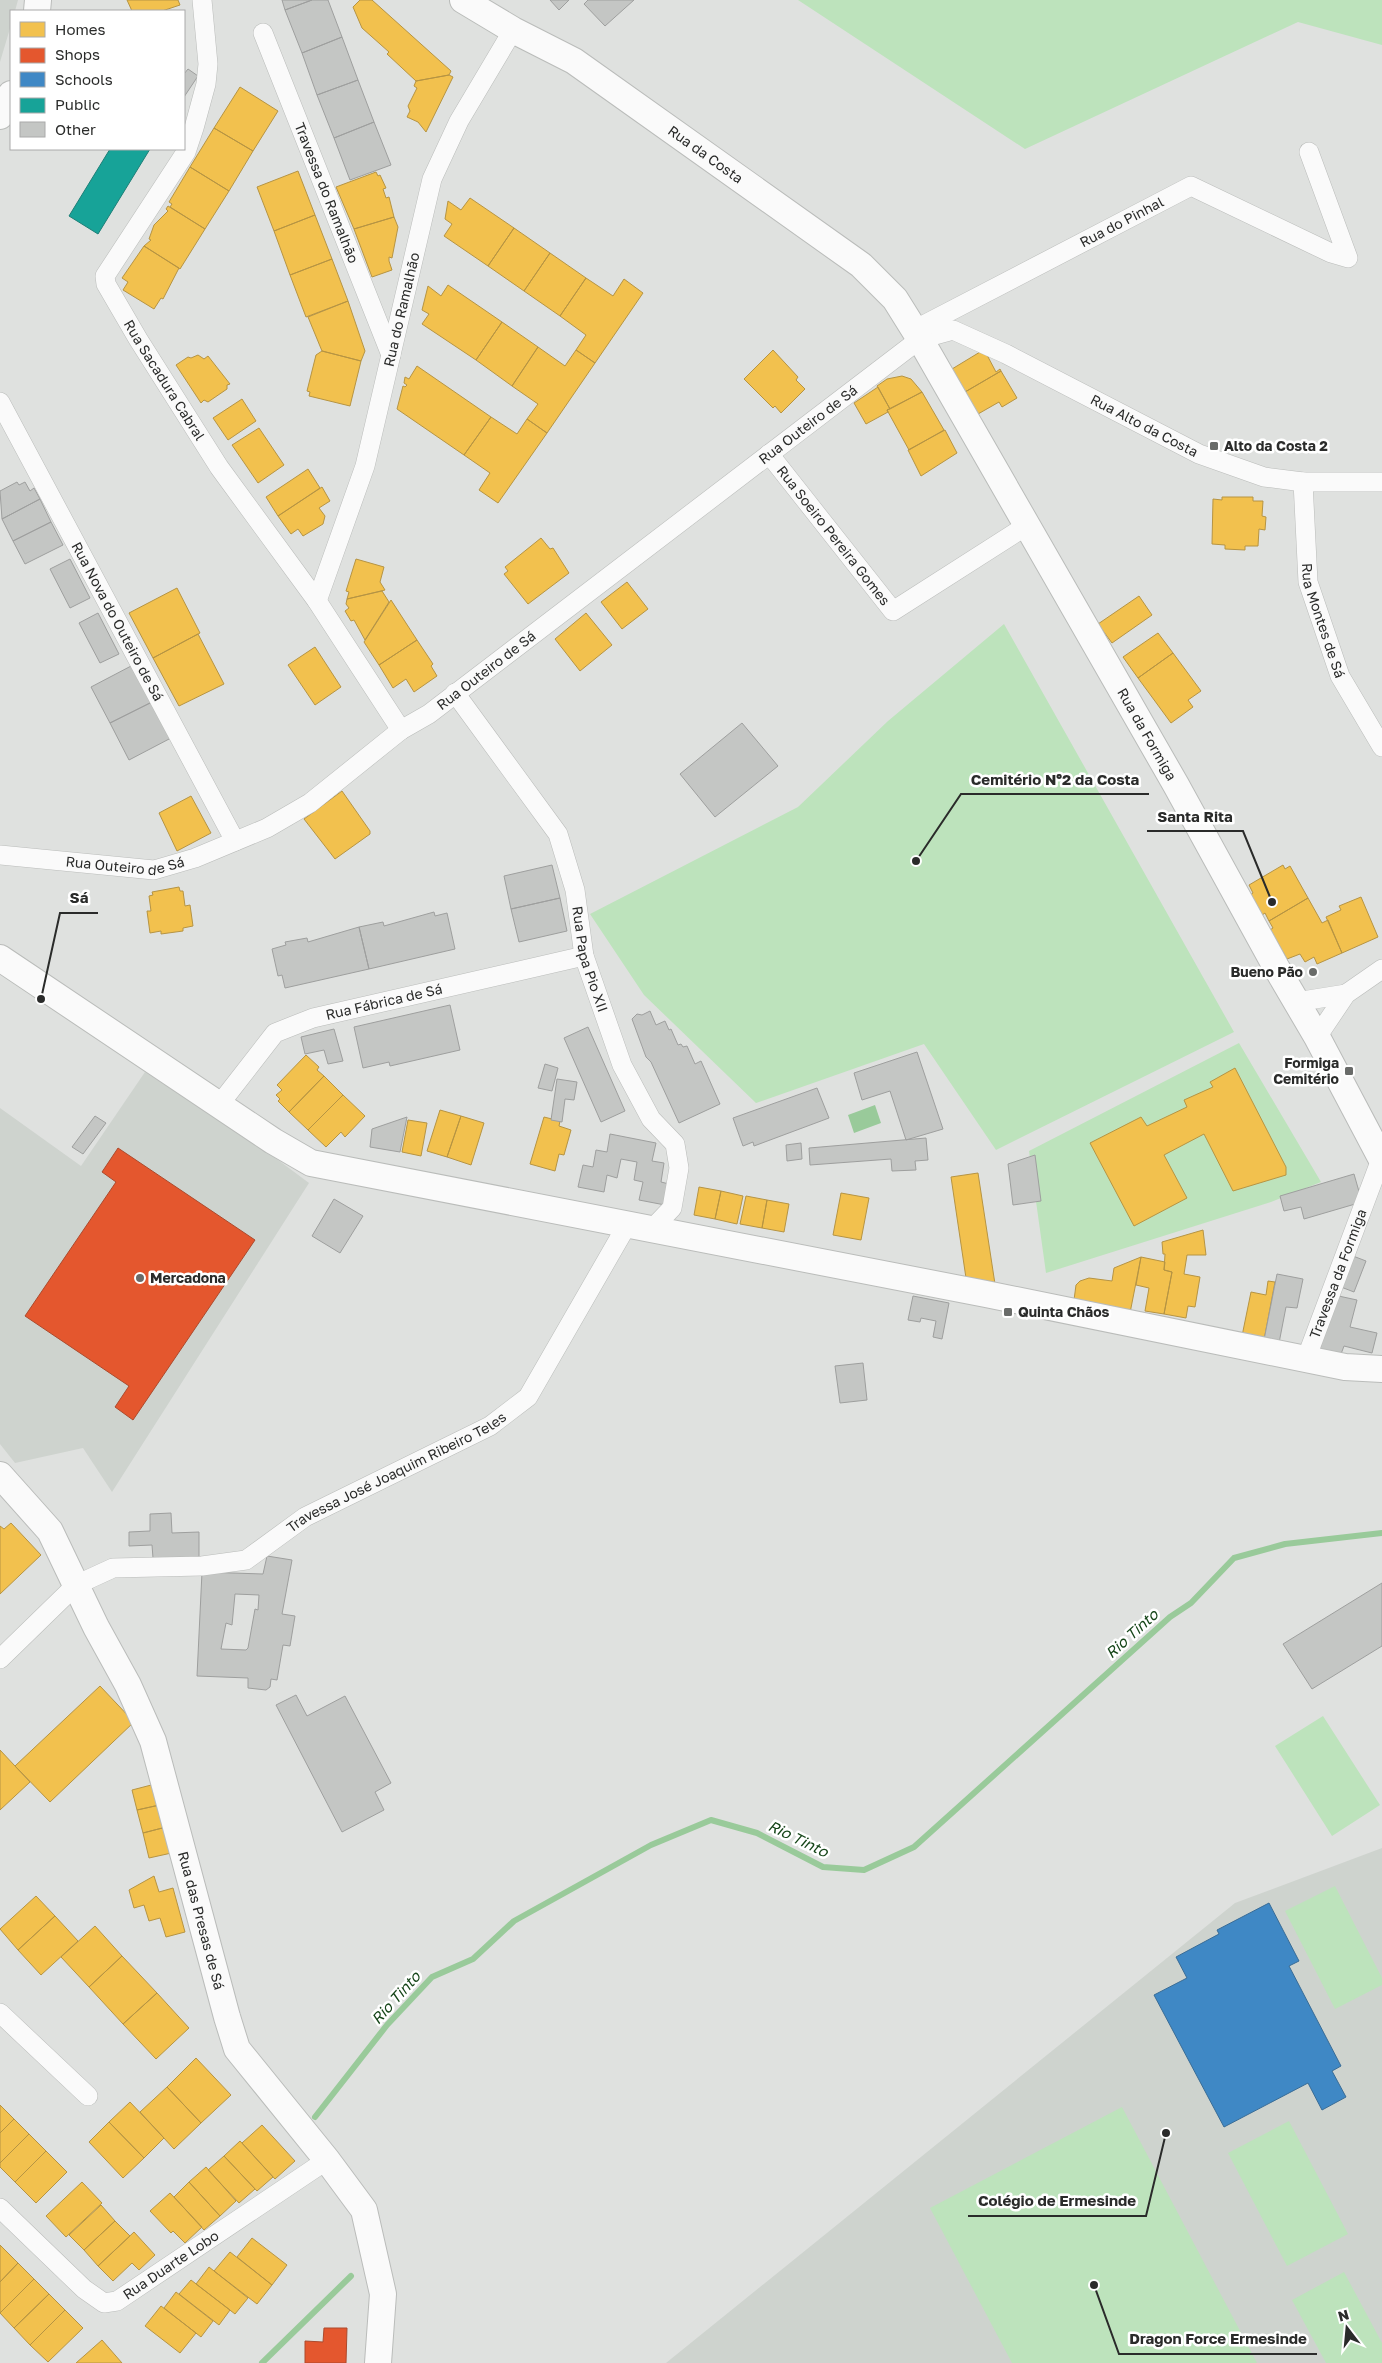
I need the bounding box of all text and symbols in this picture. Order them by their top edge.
legend [10,10,185,150]
text: Homes [55,20,105,38]
text: Shops [55,45,100,63]
text: Schools [55,70,113,88]
text: Public [55,95,100,113]
text: Other [55,120,96,138]
street label: Travessa do Ramalhão [291,120,363,265]
street label: Rua da Costa [665,122,747,186]
street label: Rua do Pinhal [1077,193,1166,250]
street label: Rua do Ramalhão [380,251,423,368]
street label: Rua Sacadura Cabral [121,317,209,443]
street label: Rua Outeiro de Sá [755,381,861,467]
street label: Rua Alto da Costa [1088,390,1201,460]
place label: Alto da Costa 2 [1224,437,1328,454]
marker: Alto da Costa 2 [1208,440,1220,452]
street label: Rua Soeiro Pereira Gomes [774,462,894,608]
street label: Rua Nova do Outeiro de Sá [68,539,167,704]
street label: Rua Montes de Sá [1299,563,1349,680]
street label: Rua Outeiro de Sá [433,627,539,713]
street label: Rua da Formiga [1114,685,1181,783]
callout: Cemitério Nº2 da Costa [961,764,1149,794]
text: Cemitério Nº2 da Costa [971,770,1140,788]
callout: Santa Rita [1147,801,1243,831]
text: Santa Rita [1157,807,1233,825]
street label: Rua Outeiro de Sá [65,852,186,878]
callout: Sá [60,883,98,913]
text: Sá [70,888,89,906]
street label: Rua Papa Pio XII [569,905,612,1014]
place label: Bueno Pão [1230,963,1303,980]
marker: Bueno Pão [1307,966,1319,978]
street label: Rua Fábrica de Sá [324,980,444,1023]
place label: Formiga Cemitério [1273,1054,1339,1087]
marker: Formiga Cemitério [1343,1065,1355,1077]
street label: Travessa da Formiga [1305,1206,1370,1341]
place label: Mercadona [150,1269,226,1286]
marker: Mercadona [134,1272,146,1284]
place label: Quinta Chãos [1018,1303,1110,1320]
marker: Quinta Chãos [1002,1306,1014,1318]
street label: Travessa José Joaquim Ribeiro Teles [283,1408,509,1536]
water label: Rio Tinto [1101,1604,1162,1661]
water label: Rio Tinto [766,1816,832,1861]
street label: Rua das Presas de Sá [175,1849,228,1992]
water label: Rio Tinto [367,1967,424,2027]
callout: Colégio de Ermesinde [968,2186,1146,2216]
text: Colégio de Ermesinde [978,2191,1136,2209]
street label: Rua Duarte Lobo [119,2226,222,2303]
north arrow [1322,2303,1372,2353]
text: N [1336,2305,1351,2325]
callout: Dragon Force Ermesinde [1119,2324,1317,2354]
text: Dragon Force Ermesinde [1129,2329,1307,2347]

